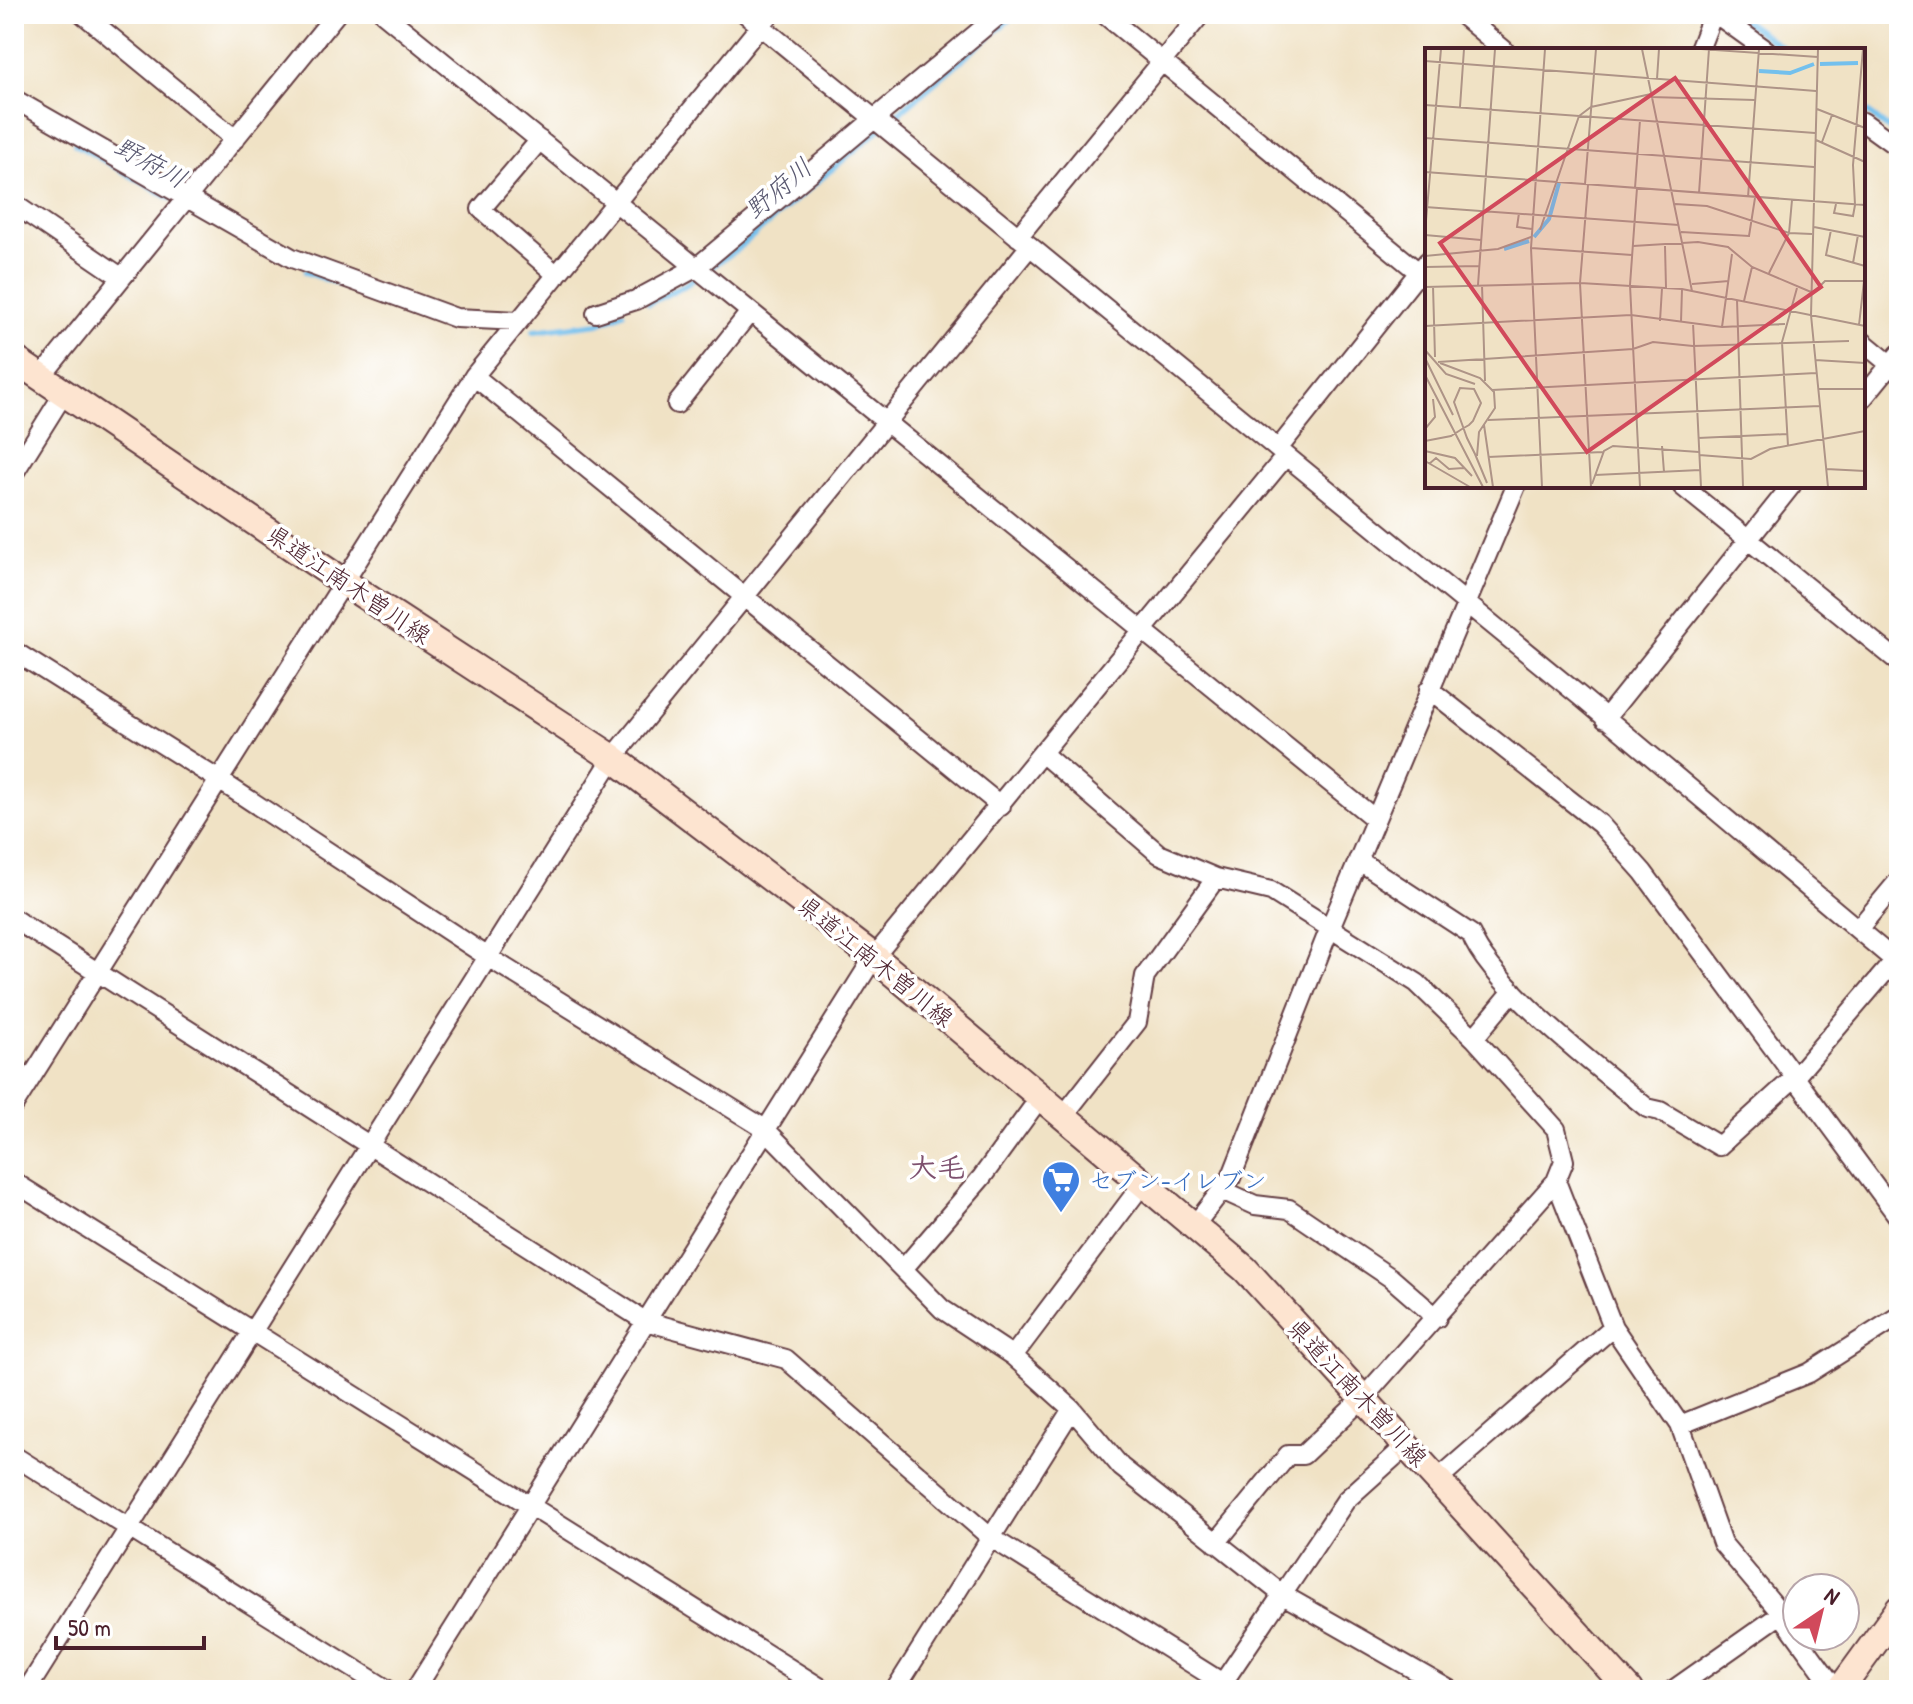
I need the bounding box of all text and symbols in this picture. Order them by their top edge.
inset map [1425,48,1865,488]
water label: 野府川 [108,128,194,196]
water label: 野府川 [737,150,819,226]
street label: 県道江南木曽川線 [260,517,438,651]
street label: 県道江南木曽川線 [791,888,961,1034]
district label: 大毛 [909,1148,965,1186]
supermarket icon: セブン-イレブン [1040,1159,1082,1214]
place label: セブン-イレブン [1089,1164,1267,1196]
street label: 県道江南木曽川線 [1281,1311,1435,1473]
north arrow [1781,1572,1861,1652]
text: N [1819,1580,1846,1611]
scale bar [56,1600,204,1650]
text: 50 m [68,1611,111,1643]

